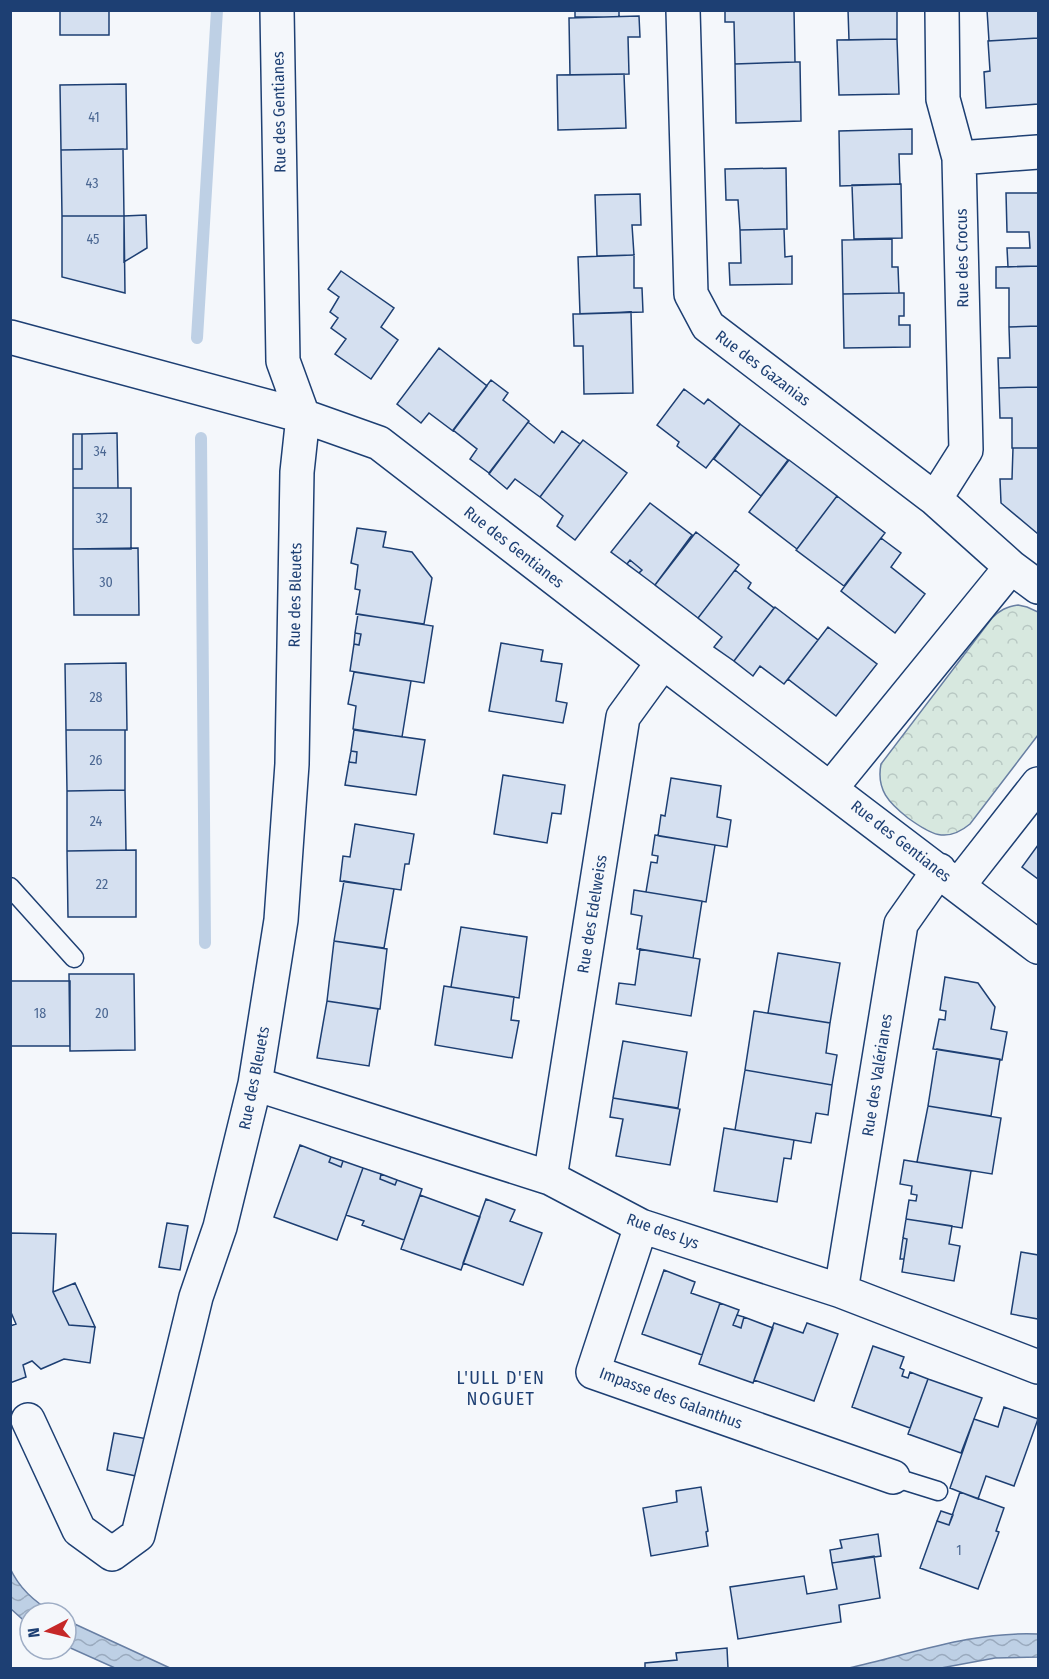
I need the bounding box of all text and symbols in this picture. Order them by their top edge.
street label: Rue des Gentianes [268,51,290,173]
house number: 41 [88,109,100,126]
house number: 43 [86,175,98,192]
street label: Rue des Crocus [952,208,972,308]
house number: 45 [86,231,100,248]
street label: Rue des Gazanias [712,326,814,410]
house number: 34 [93,443,107,460]
street label: Rue des Gentianes [460,502,568,592]
house number: 32 [96,510,108,527]
street label: Rue des Bleuets [285,542,305,648]
house number: 30 [99,574,113,591]
house number: 28 [89,689,103,706]
house number: 26 [89,752,103,769]
street label: Rue des Gentianes [847,796,955,886]
house number: 24 [90,813,103,830]
street label: Rue des Edelweiss [573,853,611,975]
house number: 22 [96,876,108,893]
house number: 18 [34,1005,46,1022]
house number: 20 [95,1005,109,1022]
street label: Rue des Valérianes [858,1012,896,1138]
street label: Rue des Bleuets [235,1025,273,1131]
street label: Rue des Lys [624,1209,702,1253]
street label: Impasse des Galanthus [597,1363,745,1433]
district label: L'ULL D'EN NOGUET [456,1367,546,1410]
house number: 1 [956,1542,962,1559]
north arrow [18,1601,78,1661]
text: N [24,1627,44,1639]

